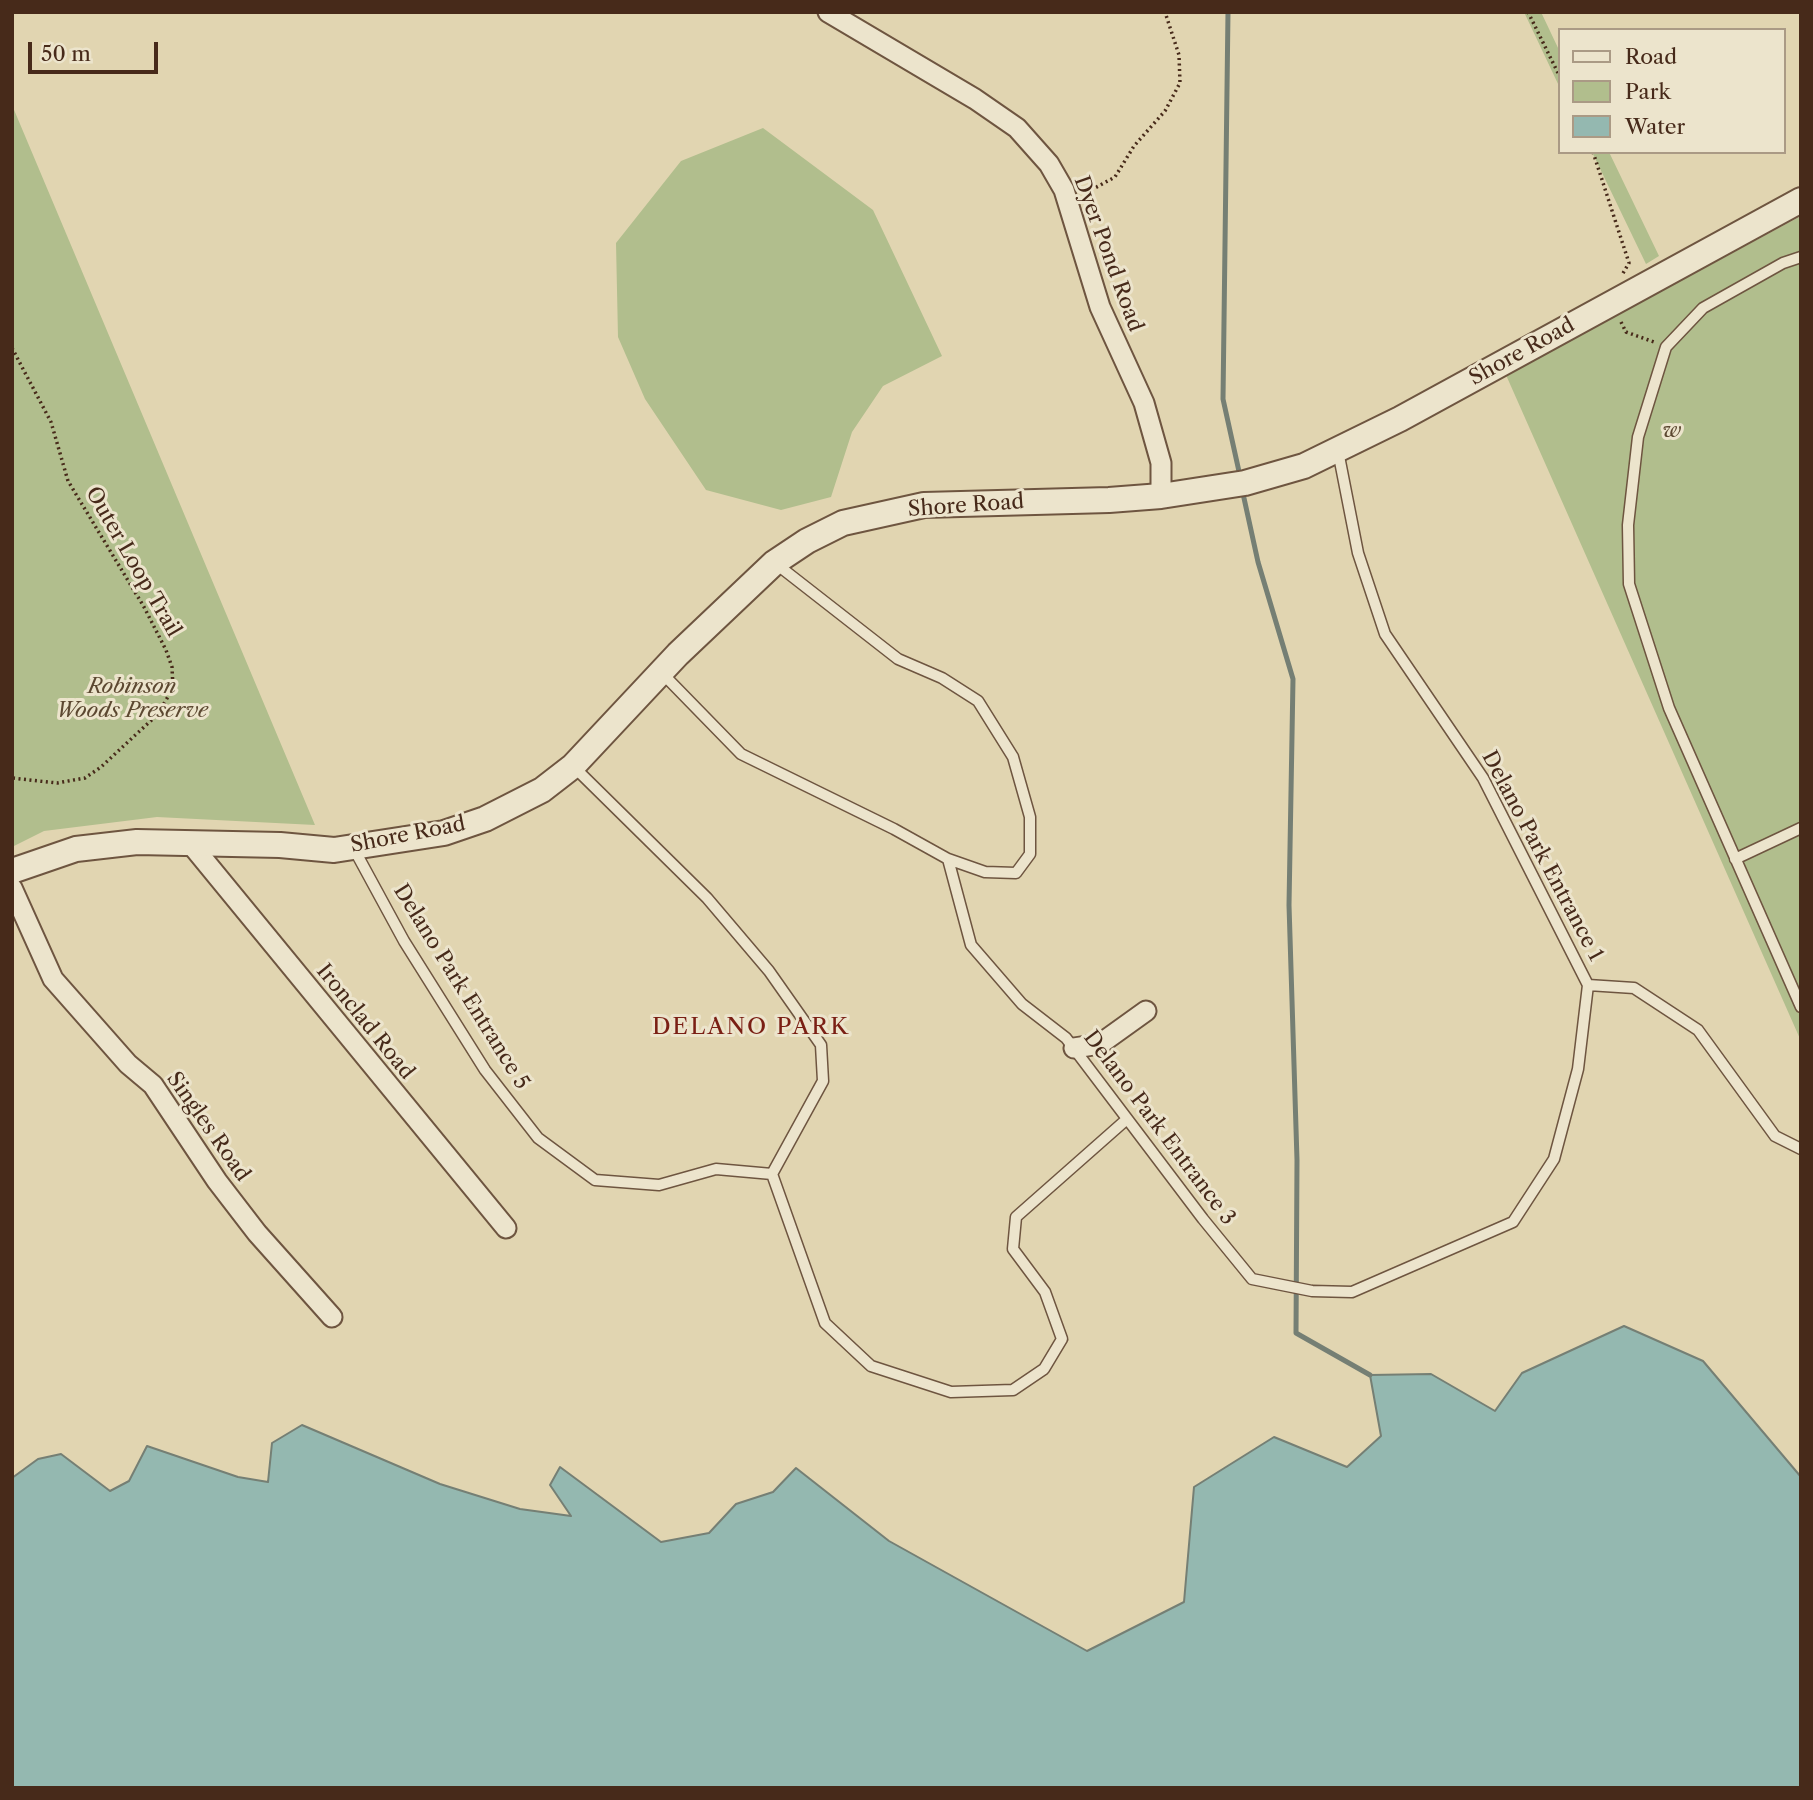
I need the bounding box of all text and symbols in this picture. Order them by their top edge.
scale bar [32,28,161,72]
legend [1558,28,1785,154]
text: 50 m [41,41,91,66]
text: Road [1625,44,1677,69]
text: Park [1625,79,1671,104]
text: Water [1625,114,1685,139]
street label: Dyer Pond Road [1068,173,1148,335]
street label: Shore Road [1465,313,1579,391]
park label: w [1663,418,1681,444]
street label: Outer Loop Trail [80,483,186,641]
street label: Shore Road [907,489,1025,523]
park label: Robinson Woods Preserve [56,674,208,724]
street label: Delano Park Entrance 1 [1476,747,1608,965]
street label: Shore Road [348,812,468,858]
street label: Delano Park Entrance 5 [388,880,534,1094]
street label: Ironclad Road [311,959,419,1085]
district label: DELANO PARK [653,1013,849,1041]
street label: Delano Park Entrance 3 [1078,1026,1240,1230]
street label: Singles Road [161,1067,255,1187]

